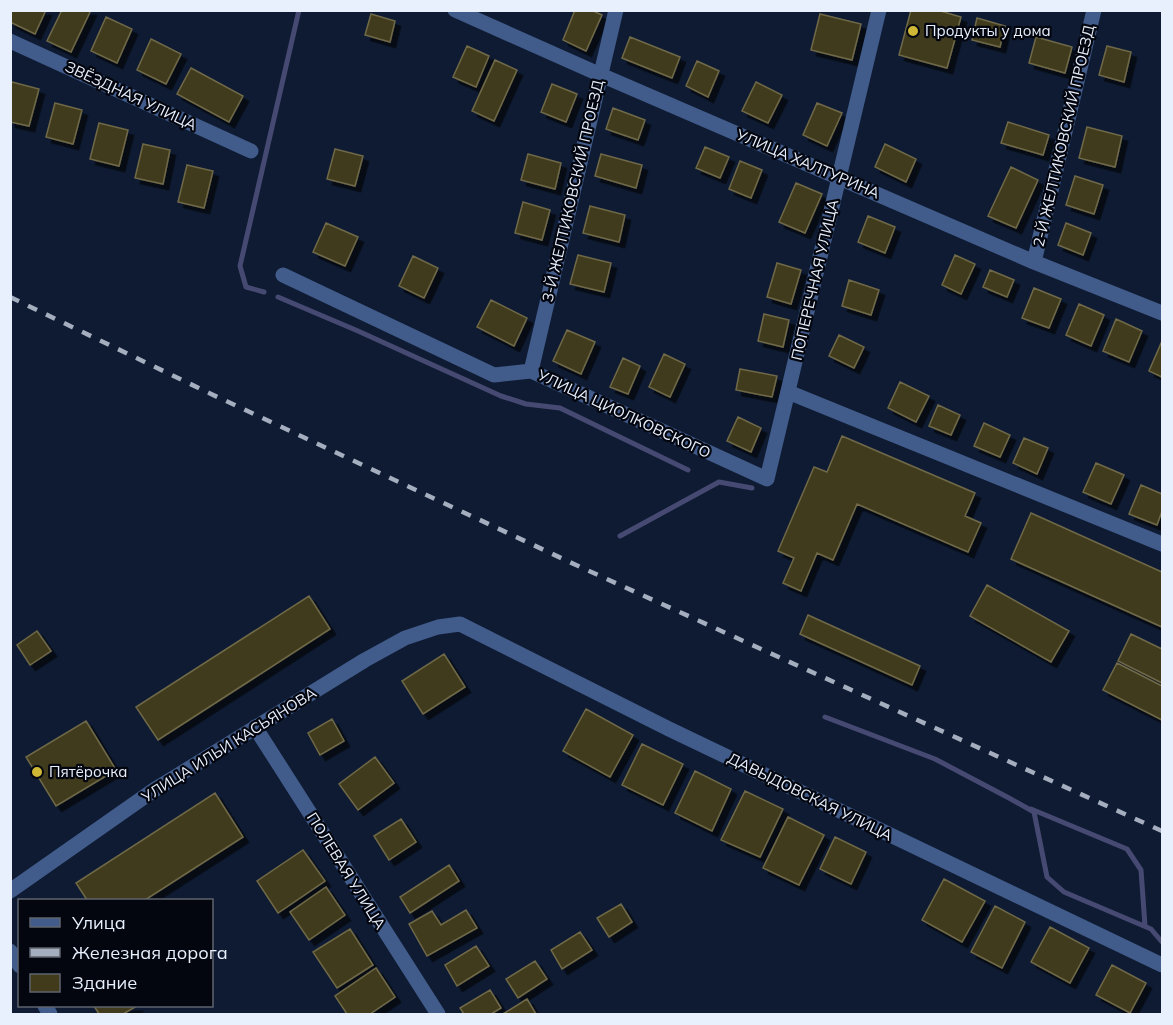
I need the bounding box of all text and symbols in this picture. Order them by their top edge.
place label: Продукты у дома [925,21,1051,40]
street label: 2-Й ЖЕЛТИКОВСКИЙ ПРОЕЗД [1029,23,1098,249]
marker: Продукты у дома [906,24,920,38]
street label: ЗВЁЗДНАЯ УЛИЦА [62,57,200,134]
street label: 3-Й ЖЕЛТИКОВСКИЙ ПРОЕЗД [538,78,607,304]
street label: УЛИЦА ХАЛТУРИНА [733,124,883,202]
street label: ПОПЕРЕЧНАЯ УЛИЦА [787,197,842,362]
street label: УЛИЦА ЦИОЛКОВСКОГО [534,365,714,462]
street label: УЛИЦА ИЛЬИ КАСЬЯНОВА [137,683,320,807]
street label: ДАВЫДОВСКАЯ УЛИЦА [725,748,896,845]
place label: Пятёрочка [49,762,127,781]
marker: Пятёрочка [30,765,44,779]
street label: ПОЛЕВАЯ УЛИЦА [303,809,390,933]
legend [18,899,213,1007]
text: Улица [71,911,126,934]
text: Железная дорога [72,941,228,964]
text: Здание [72,971,137,994]

